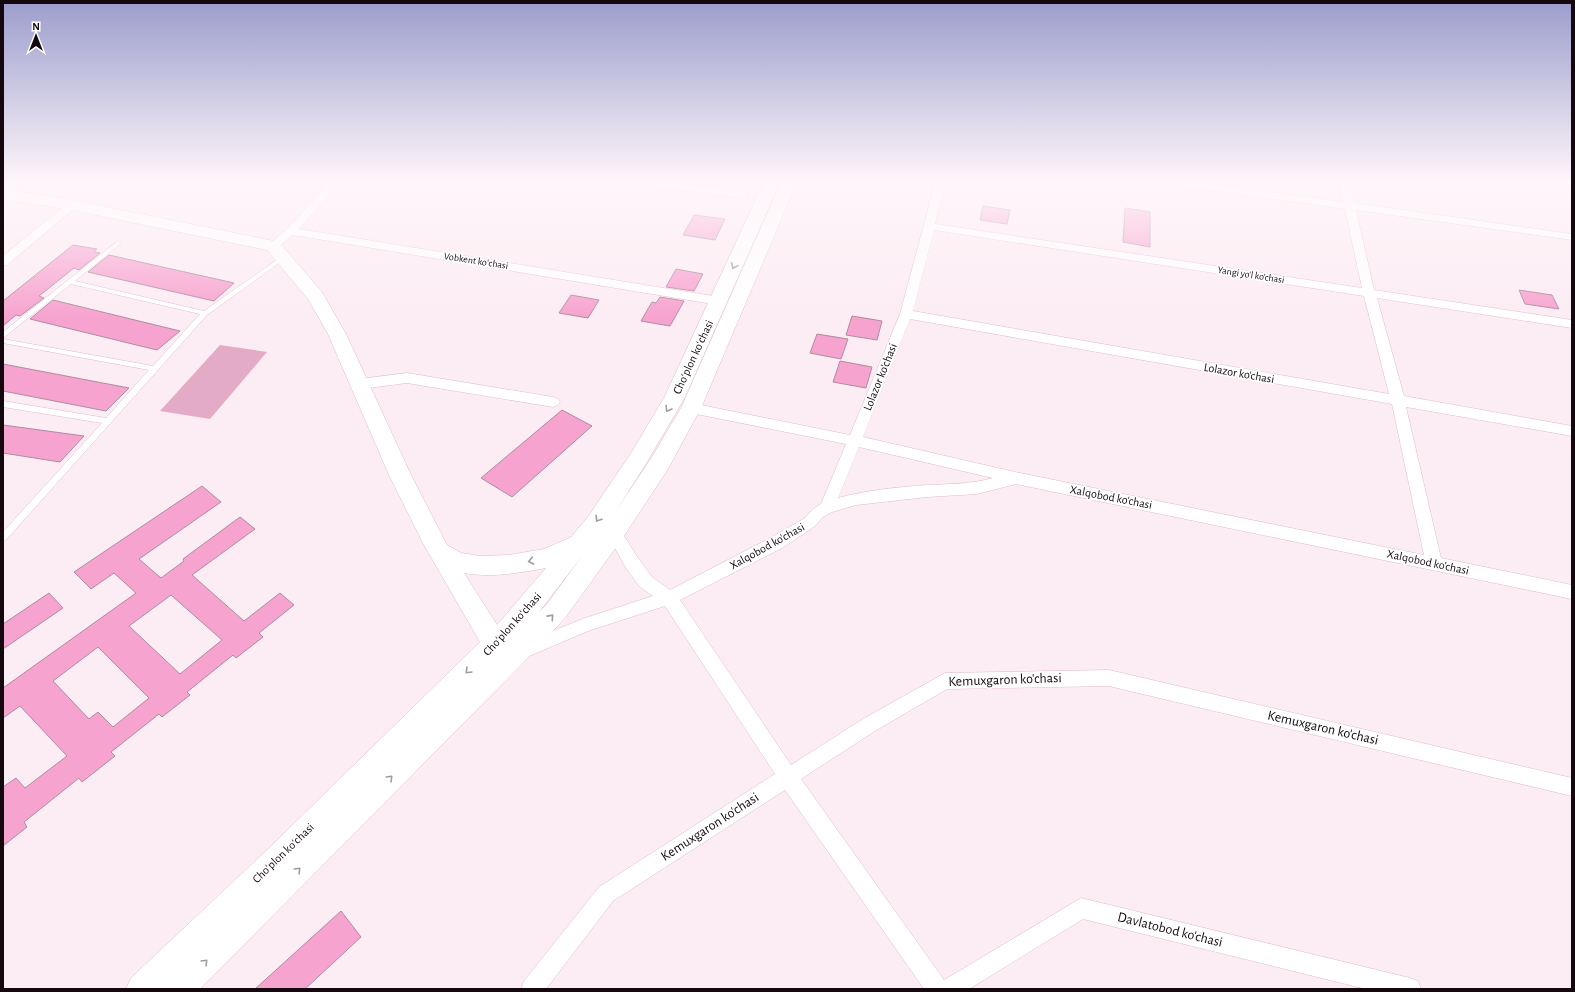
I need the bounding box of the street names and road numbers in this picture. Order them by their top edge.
street label: Vobkent koʻchasi [443,251,509,271]
street label: Yangi yo'l ko'chasi [1217,265,1285,285]
street label: Choʻplon koʻchasi [671,318,715,396]
street label: Lolazor ko'chasi [861,342,899,412]
street label: Lolazor ko'chasi [1203,361,1275,385]
street label: Xalqobod ko'chasi [1069,483,1153,511]
street label: Xalqobod ko'chasi [728,520,806,572]
street label: Xalqobod ko'chasi [1386,547,1470,577]
street label: Choʻplon koʻchasi [481,590,543,658]
street label: Kemuxgaron ko'chasi [948,671,1062,689]
street label: Kemuxgaron ko'chasi [1266,708,1380,748]
street label: Kemuxgaron ko'chasi [659,790,761,864]
street label: Choʻplon koʻchasi [250,821,316,885]
street label: Davlatobod ko'chasi [1116,910,1224,950]

